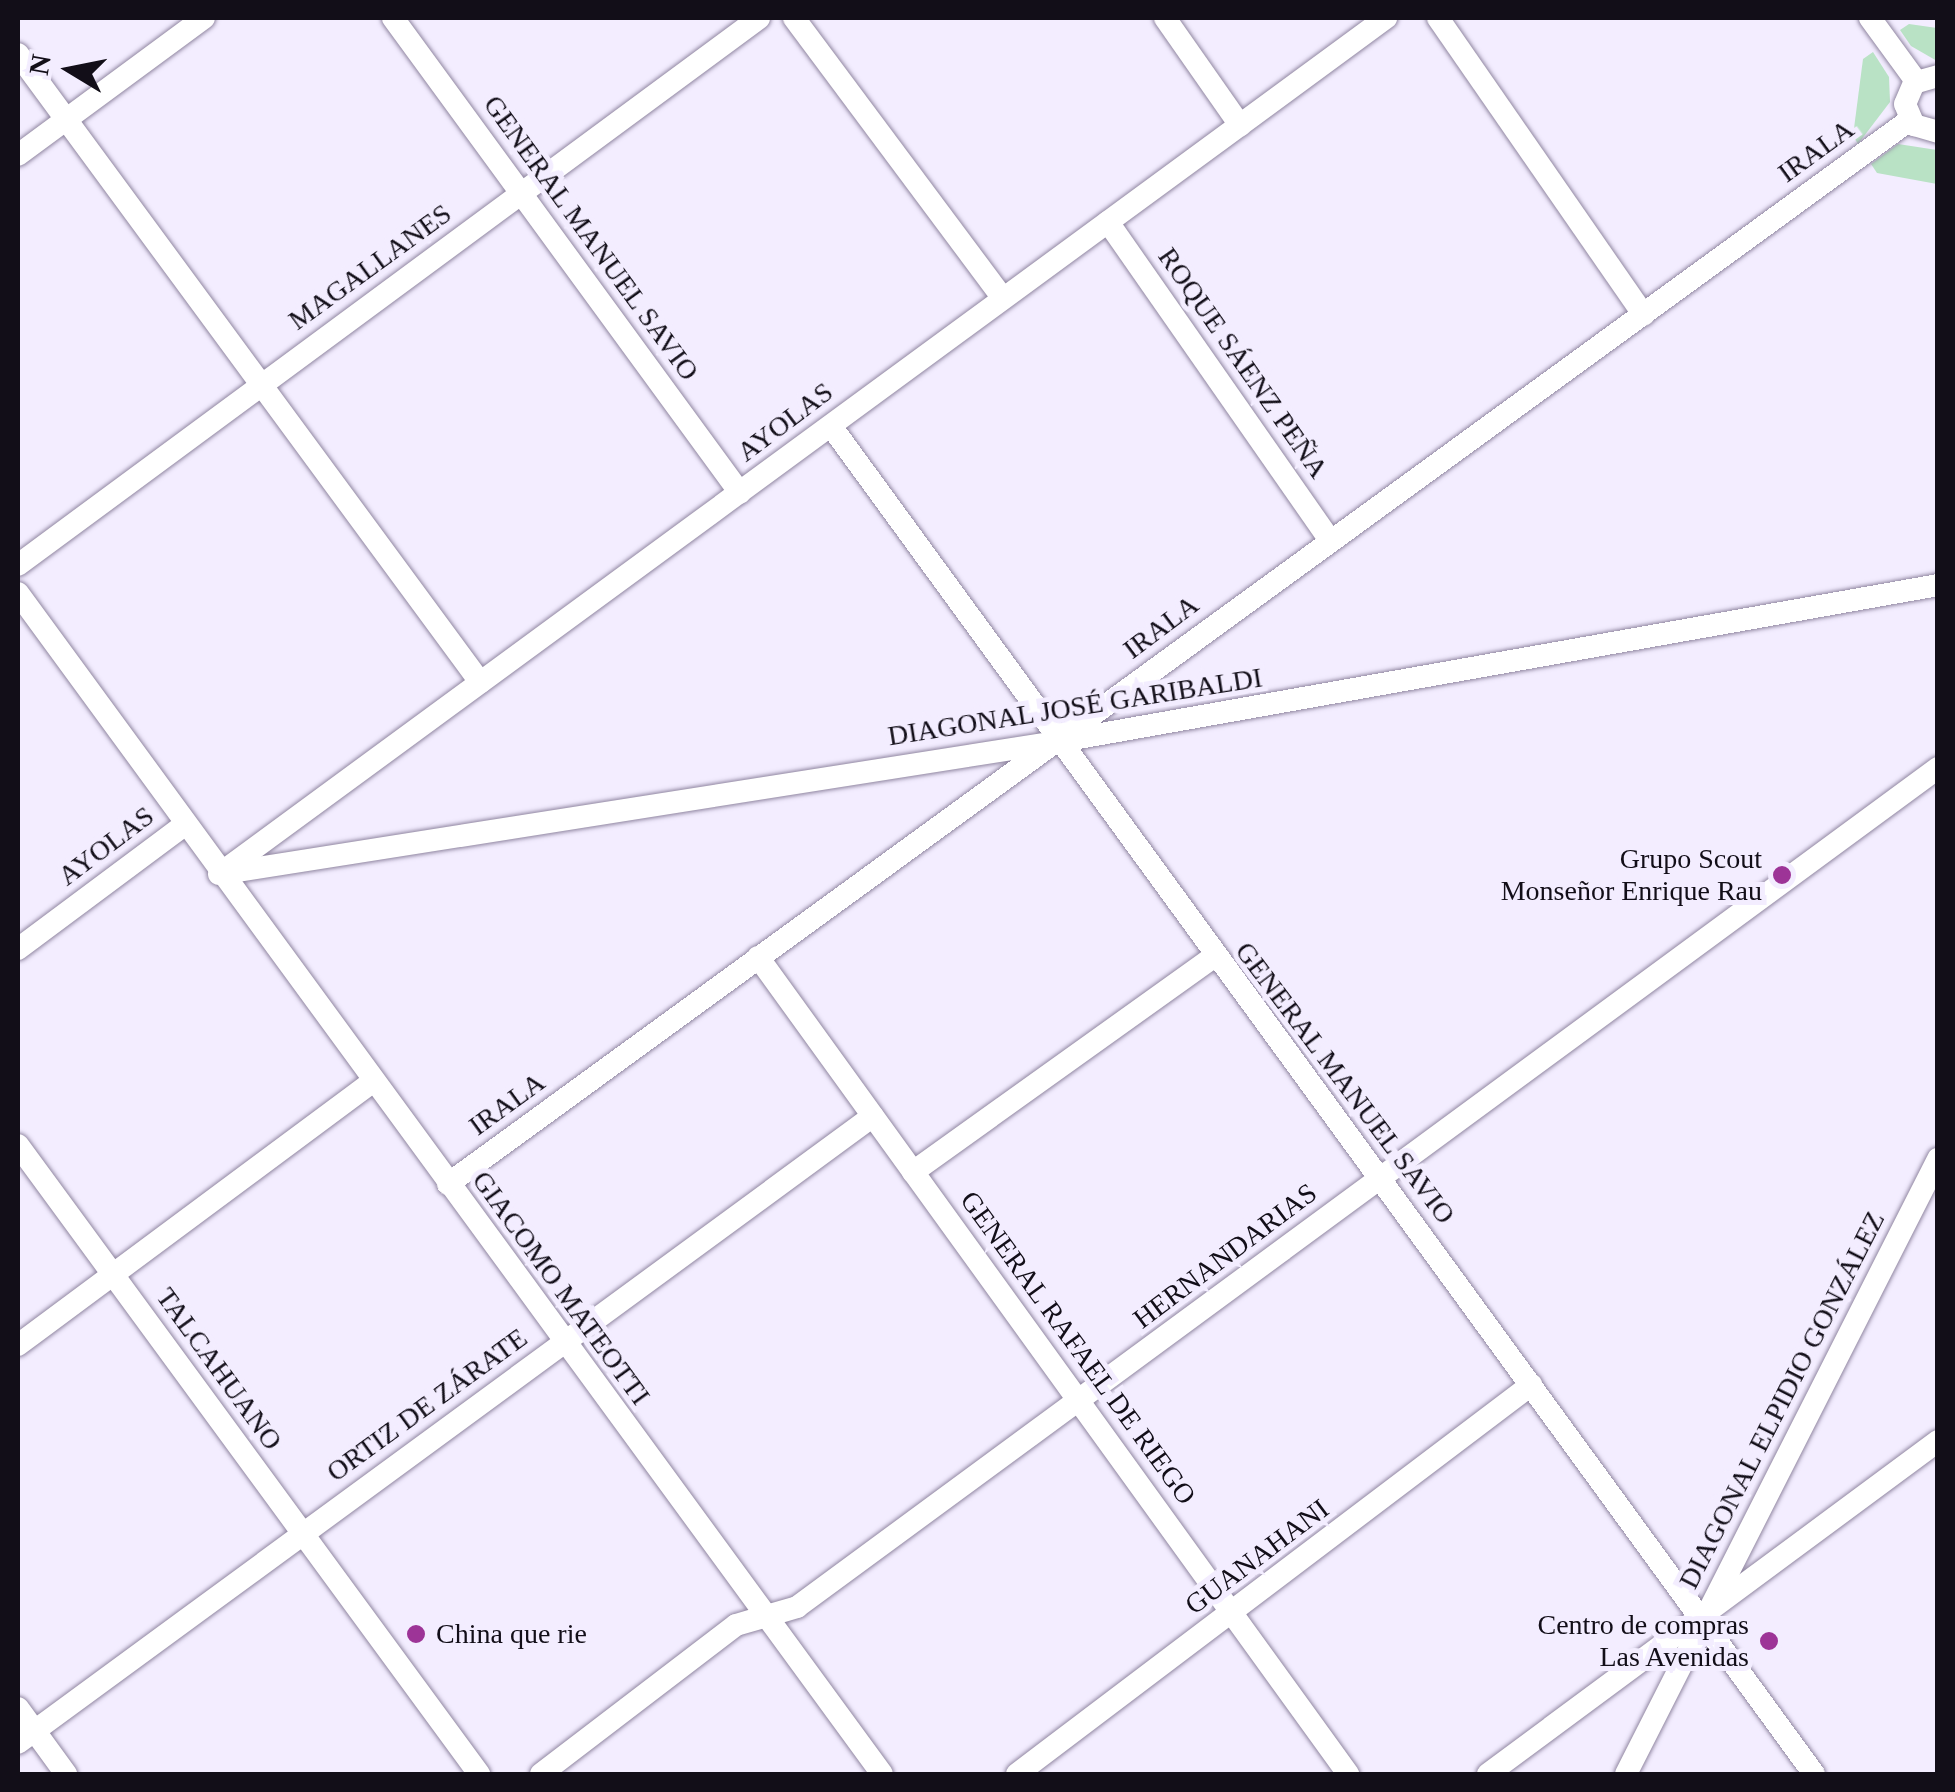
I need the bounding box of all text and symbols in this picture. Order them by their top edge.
north arrow [20,20,120,120]
text: N [23,52,57,77]
street label: GENERAL MANUEL SAVIO [476,88,706,388]
street label: IRALA [1772,112,1860,190]
street label: MAGALLANES [282,197,458,337]
street label: ROQUE SÁENZ PEÑA [1151,241,1335,485]
street label: AYOLAS [731,375,839,469]
street label: IRALA [1117,588,1205,666]
street label: DIAGONAL JOSÉ GARIBALDI [885,661,1265,753]
street label: AYOLAS [52,799,160,893]
place label: Grupo Scout Monseñor Enrique Rau [1501,842,1762,908]
marker: Grupo Scout Monseñor Enrique Rau [1771,864,1793,886]
street label: GENERAL MANUEL SAVIO [1227,935,1463,1231]
street label: IRALA [463,1065,551,1143]
street label: GIACOMO MATEOTTI [465,1165,657,1411]
street label: HERNANDARIAS [1127,1176,1323,1336]
street label: GENERAL RAFAEL DE RIEGO [952,1184,1204,1512]
street label: DIAGONAL ELPIDIO GONZÁLEZ [1672,1205,1892,1595]
street label: TALCAHUANO [149,1281,289,1457]
street label: ORTIZ DE ZÁRATE [320,1321,534,1489]
street label: GUANAHANI [1179,1492,1335,1622]
place label: Centro de compras Las Avenidas [1538,1608,1749,1674]
place label: China que rie [436,1617,587,1651]
marker: China que rie [405,1623,427,1645]
marker: Centro de compras Las Avenidas [1758,1630,1780,1652]

